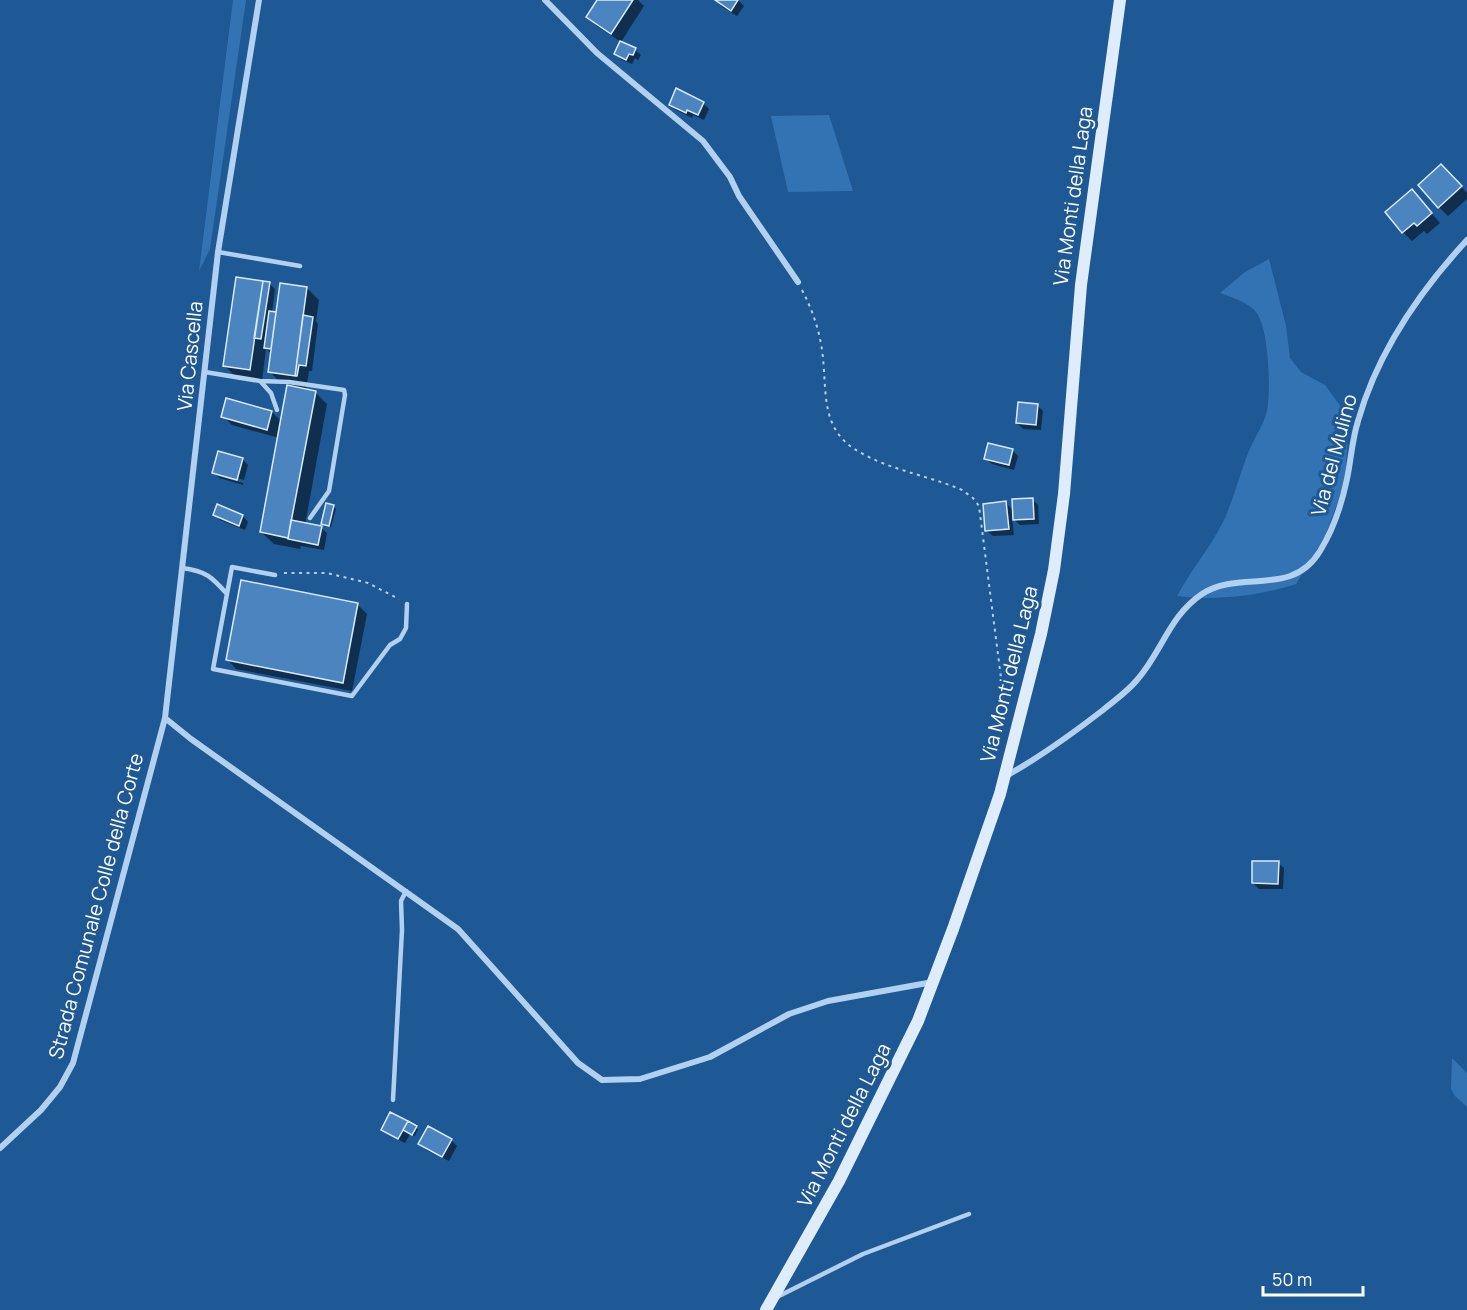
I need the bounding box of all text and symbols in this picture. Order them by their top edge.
street label: Via Monti della Laga [1047,104,1098,287]
street label: Via Cascella [170,300,209,412]
street label: Via del Mulino [1304,391,1363,519]
street label: Via Monti della Laga [974,583,1043,765]
street label: Strada Comunale Colle della Corte [42,750,149,1062]
street label: Via Monti della Laga [790,1038,897,1212]
scale bar [1263,1259,1364,1297]
text: 50 m [1272,1267,1312,1291]

